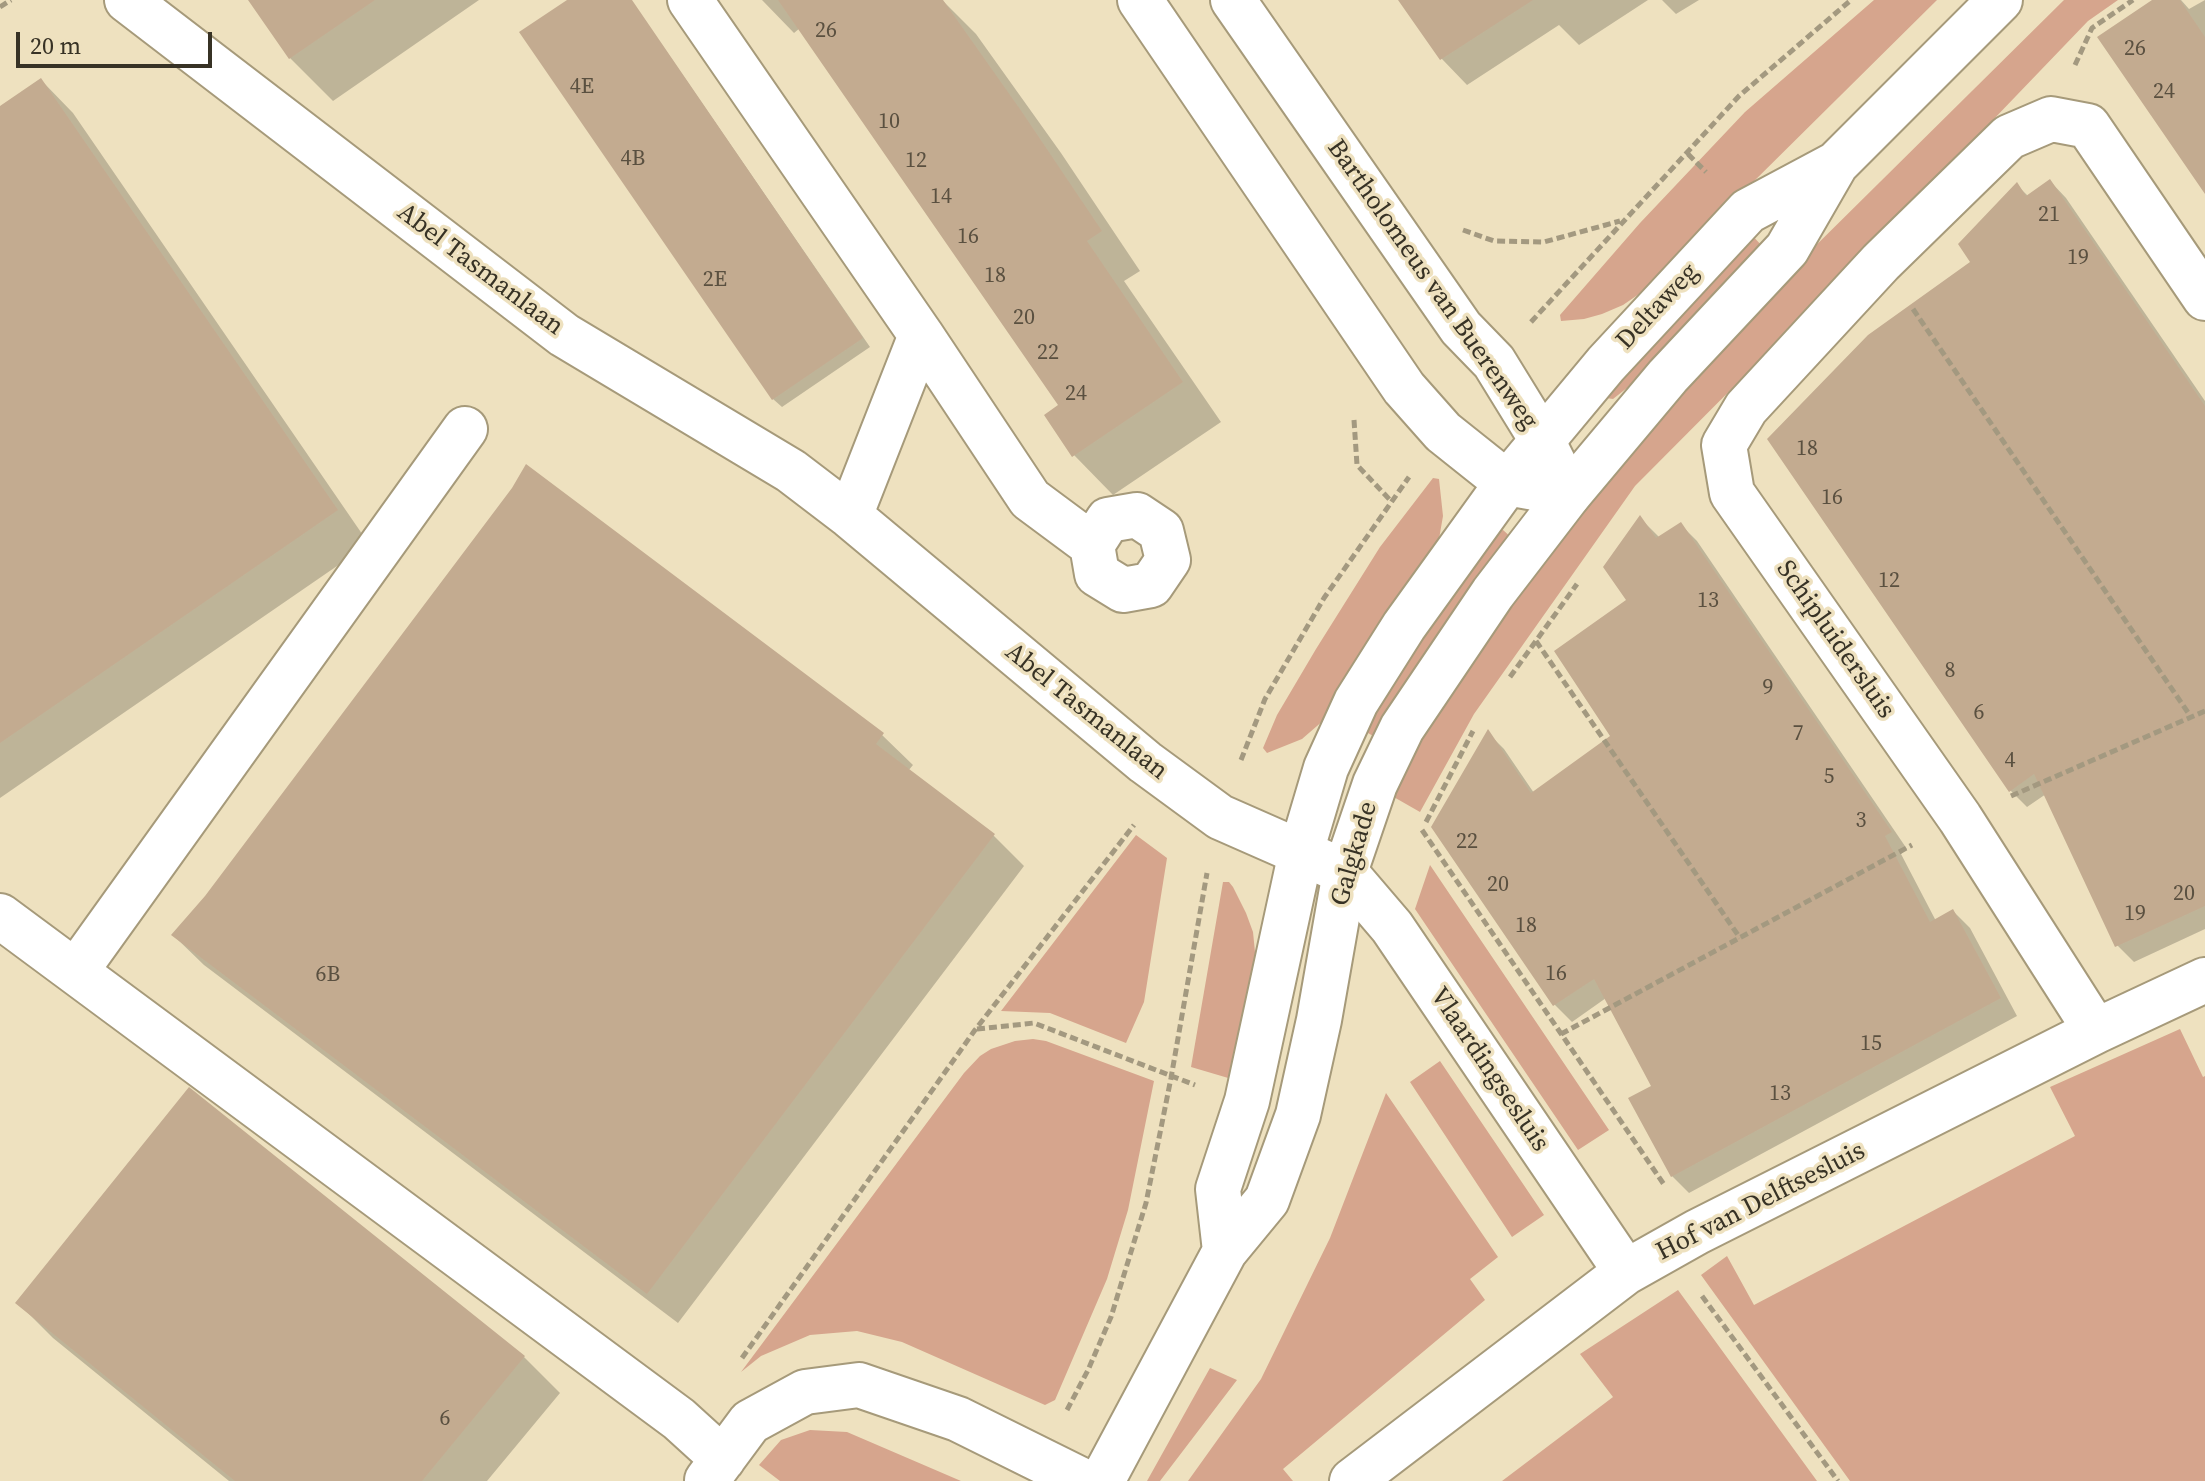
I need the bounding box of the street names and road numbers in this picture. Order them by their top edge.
street label: Bartholomeus van Buerenweg [1320,134,1544,436]
street label: Abel Tasmanlaan [391,197,569,343]
street label: Deltaweg [1610,257,1706,357]
street label: Schipluidersluis [1769,555,1901,725]
street label: Abel Tasmanlaan [998,637,1174,787]
street label: Galgkade [1325,798,1385,910]
street label: Vlaardingsesluis [1423,982,1555,1158]
street label: Hof van Delftsesluis [1651,1136,1871,1268]

